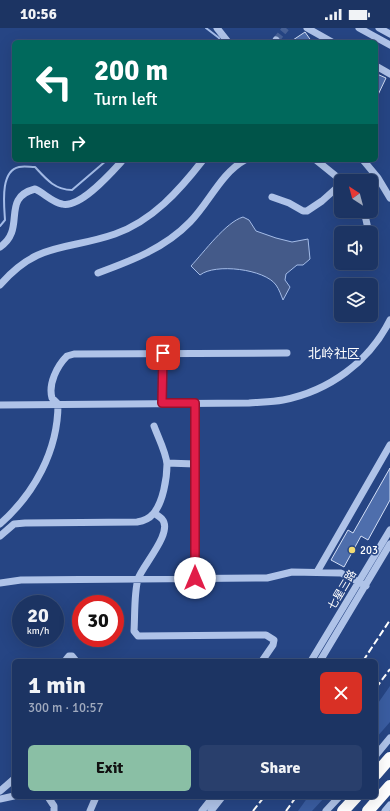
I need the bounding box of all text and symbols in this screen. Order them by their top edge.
text: 10:56 [20,5,57,23]
text: 200 m [94,54,168,88]
icon: left [28,56,80,108]
text: Turn left [94,88,157,110]
icon: right [67,132,89,154]
text: Then [28,134,59,152]
north arrow [334,174,378,218]
map controls [334,174,378,322]
button: sound [334,226,378,270]
button: layers [334,278,378,322]
pin [146,336,180,370]
icon: arrive [152,342,174,364]
district label: 北岭社区 [308,346,360,362]
place label: 203 [360,544,378,557]
marker: 203 [347,545,357,555]
position arrow [174,557,216,599]
street label: 七星三路 [325,568,359,612]
speed limit sign: 30 [72,595,124,647]
text: 20 [27,603,49,628]
text: km/h [27,625,49,637]
text: 1 min [28,670,86,700]
button: close [320,672,362,714]
text: 300 m · 10:57 [28,700,104,716]
button: Exit [28,745,191,791]
button: Share [199,745,362,791]

